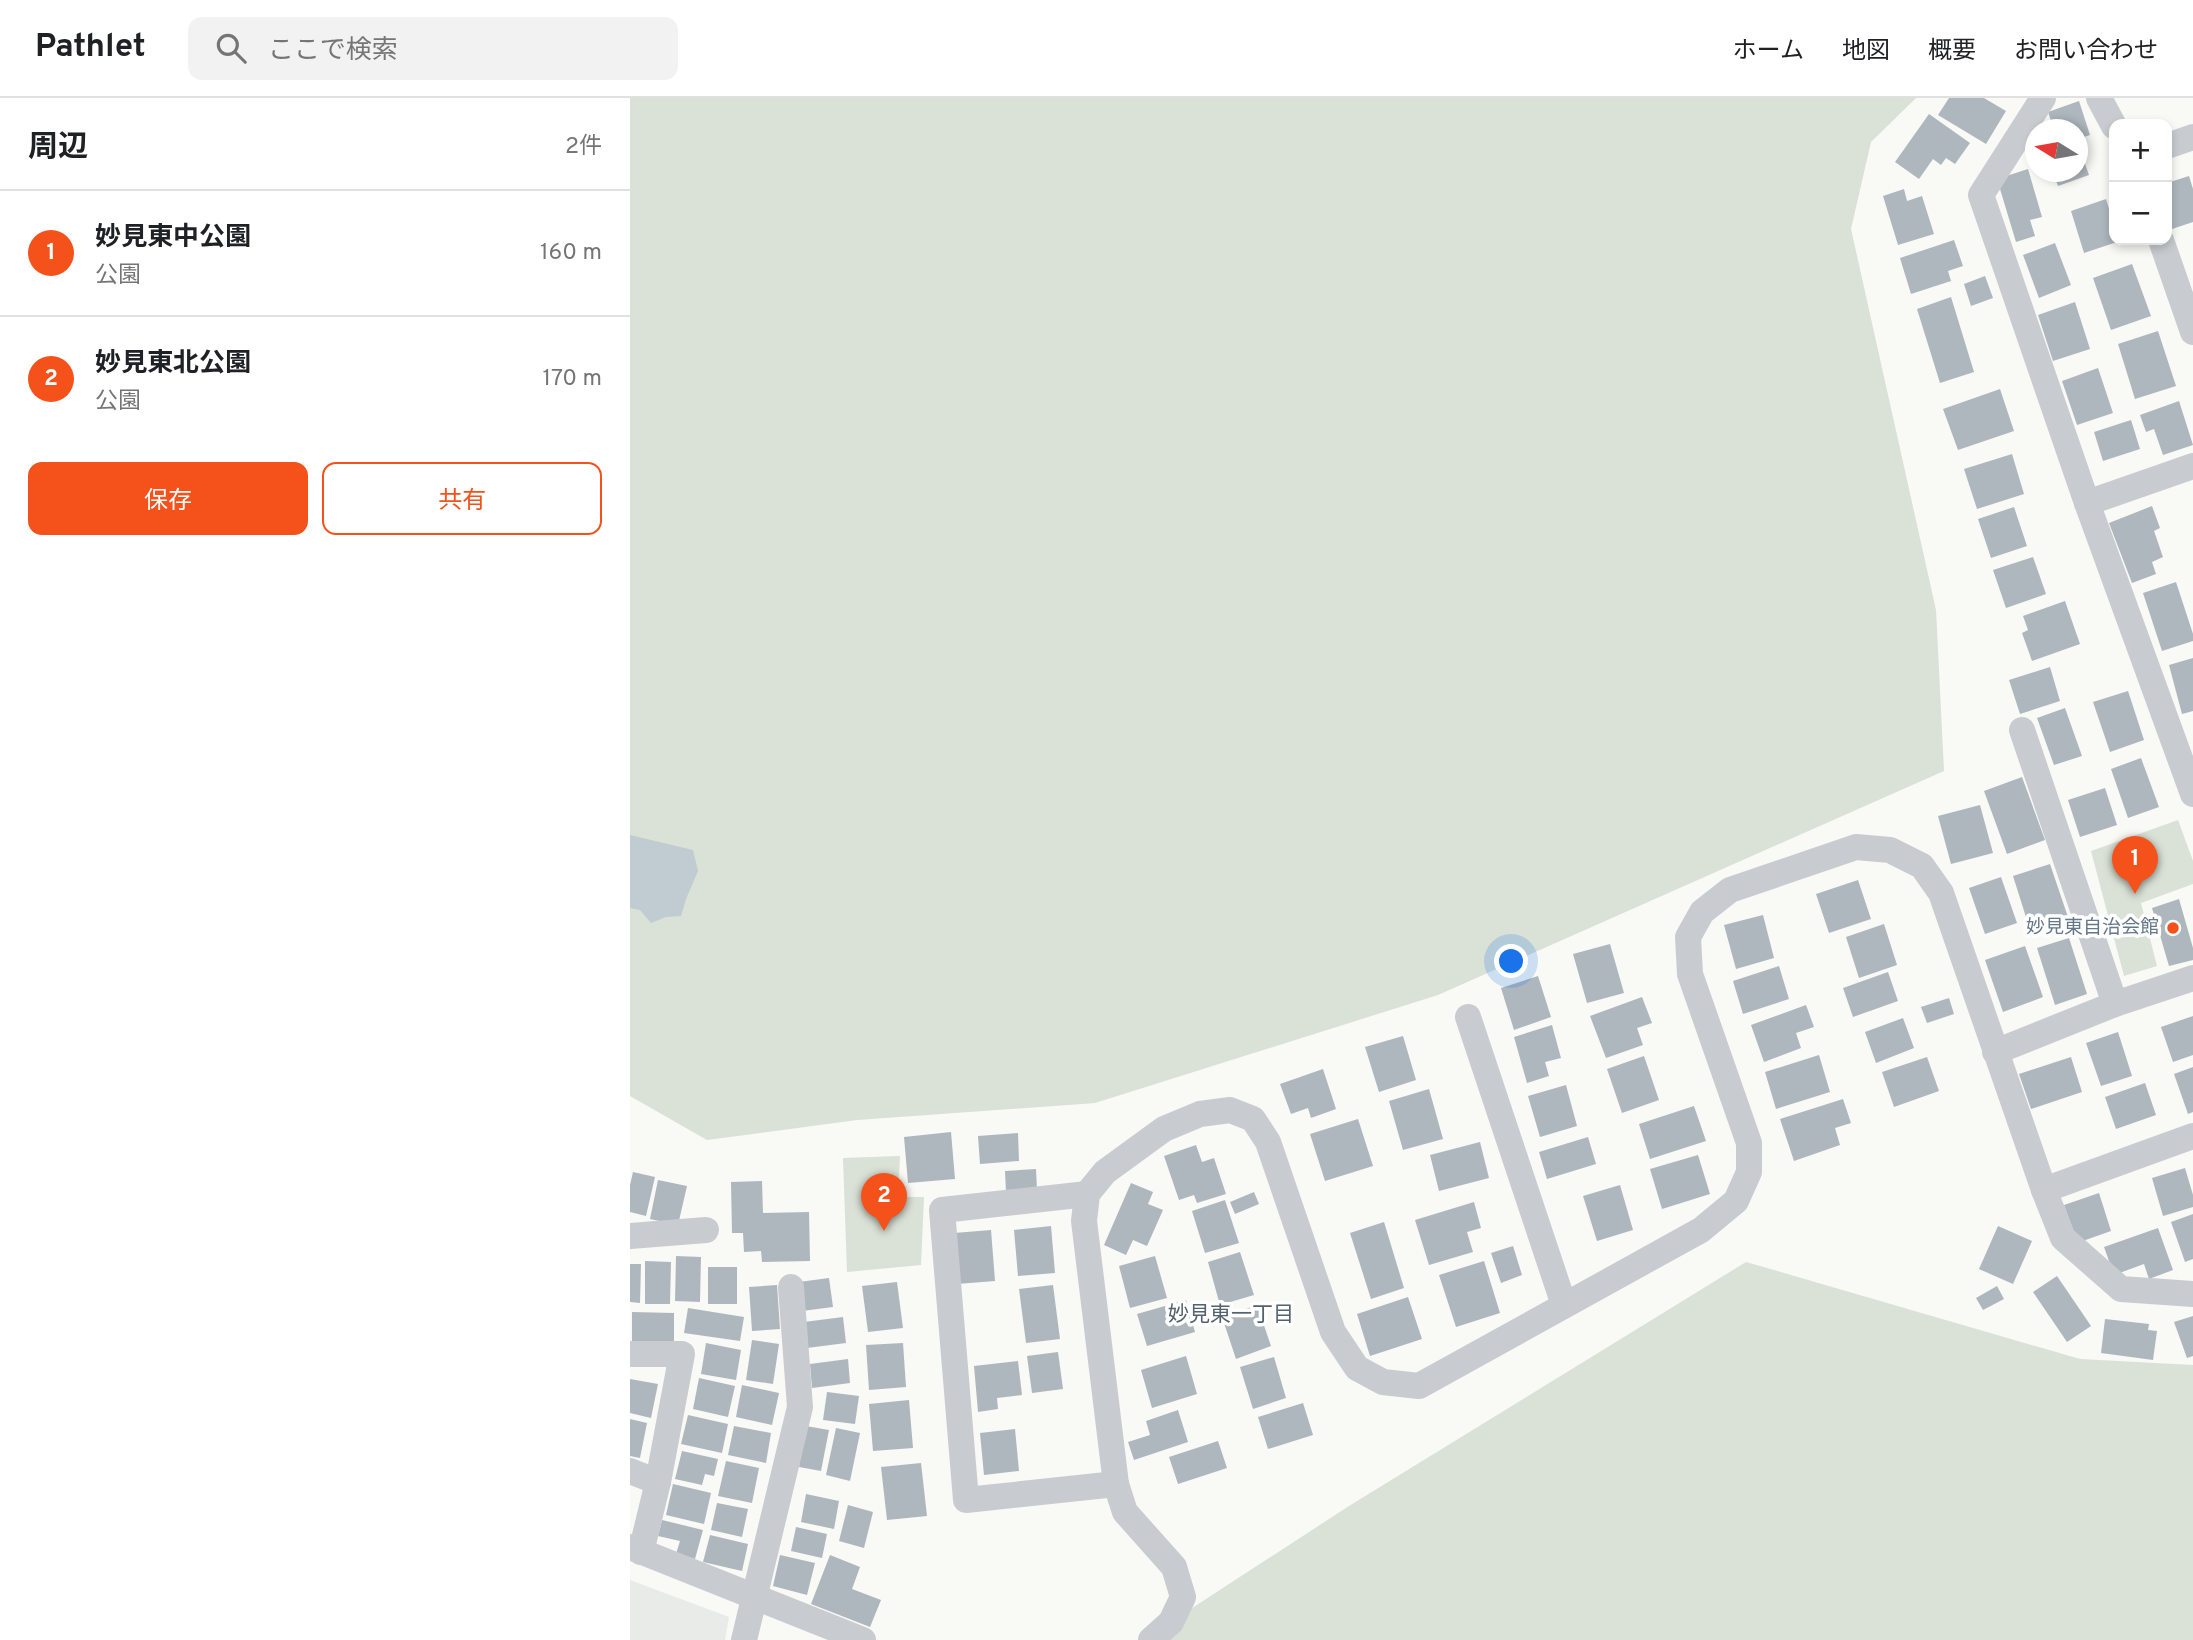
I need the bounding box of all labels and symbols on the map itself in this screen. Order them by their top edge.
north arrow [2025,119,2088,182]
pin: 1 [2112,836,2158,894]
place label: 妙見東自治会館 [2026,916,2159,940]
marker: 妙見東自治会館 [2165,920,2181,936]
your location [1494,944,1528,978]
pin: 2 [861,1173,907,1231]
district label: 妙見東一丁目 [1168,1302,1294,1329]

